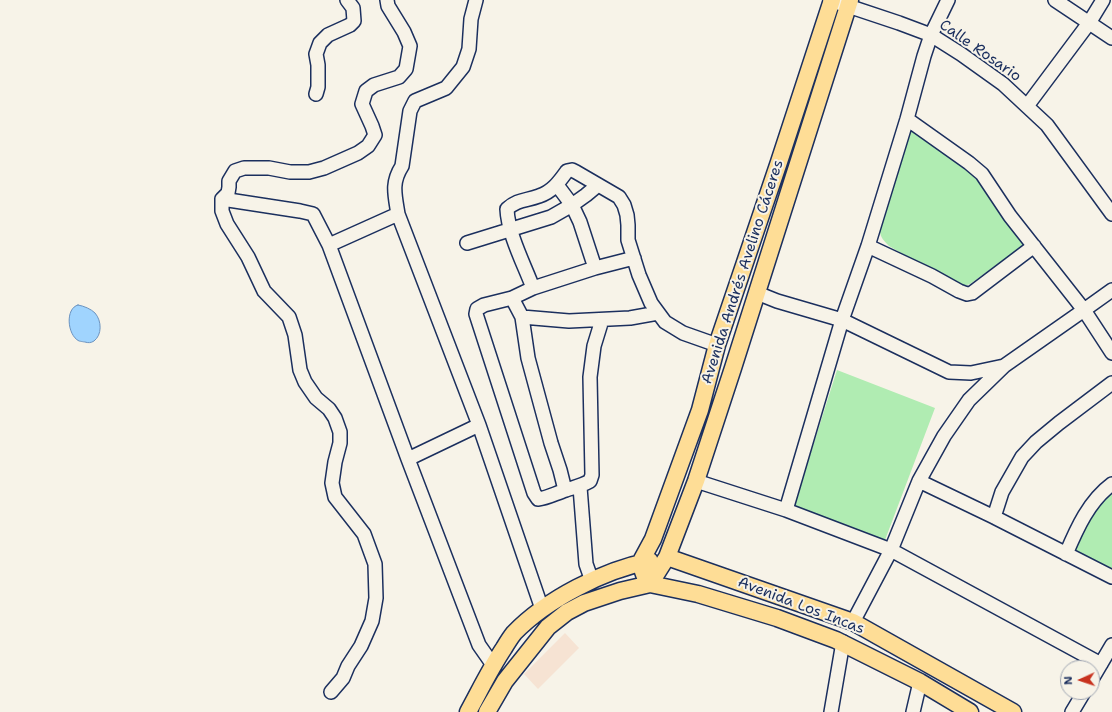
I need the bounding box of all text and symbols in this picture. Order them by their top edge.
street label: Calle Rosario [936,16,1024,86]
street label: Avenida Andrés Avelino Cáceres [698,158,788,386]
street label: Avenida Los Incas [735,574,867,638]
north arrow [1060,660,1100,700]
text: N [1061,676,1076,685]

